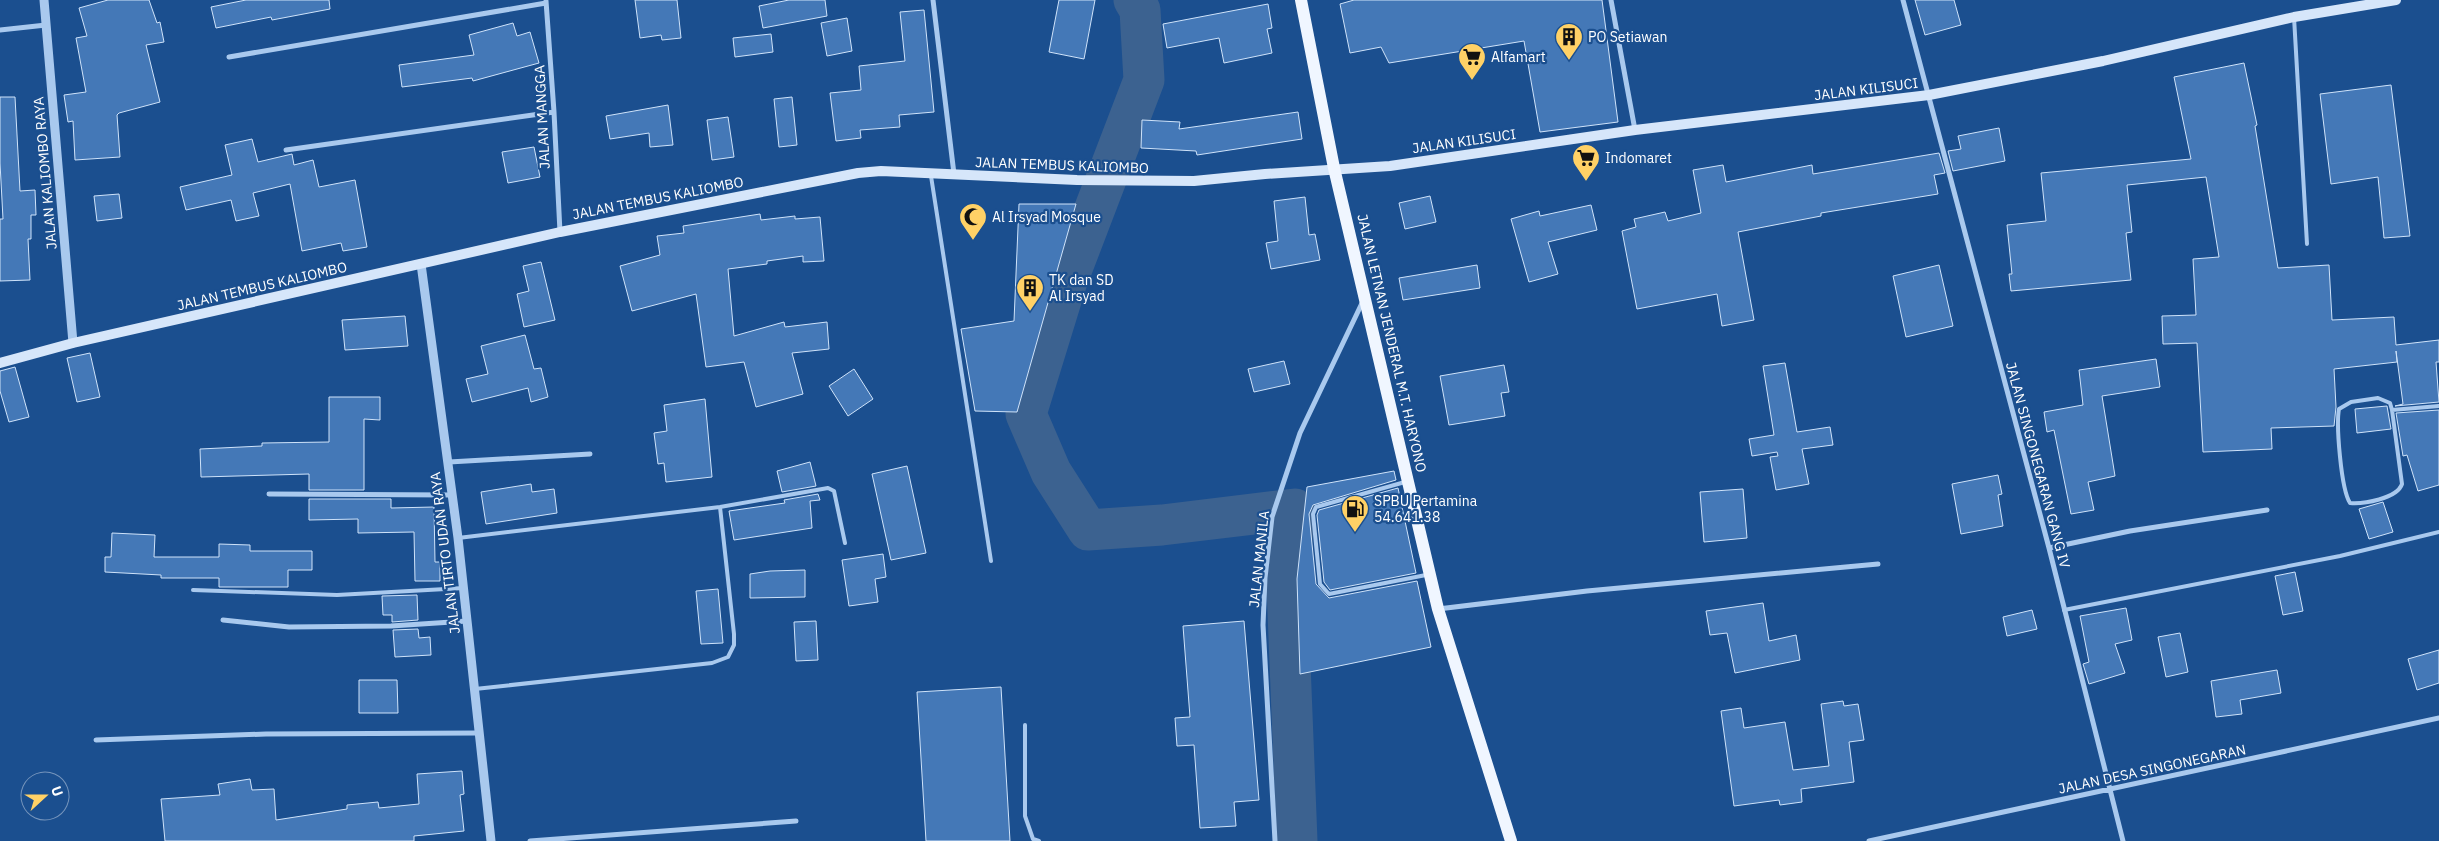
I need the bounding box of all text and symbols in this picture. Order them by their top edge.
building icon: PO Setiawan [1554,22,1584,61]
place label: PO Setiawan [1588,28,1667,46]
supermarket icon: Alfamart [1457,42,1487,81]
place label: Alfamart [1491,48,1546,66]
street label: JALAN MANGGA [530,65,554,169]
street label: JALAN KILISUCI [1813,74,1919,104]
street label: JALAN KALIOMBO RAYA [29,96,61,250]
street label: JALAN KILISUCI [1411,125,1517,157]
supermarket icon: Indomaret [1571,143,1601,182]
place label: Indomaret [1605,149,1672,167]
street label: JALAN TEMBUS KALIOMBO [975,153,1149,177]
street label: JALAN TEMBUS KALIOMBO [571,173,745,223]
mosque icon: Al Irsyad Mosque [958,202,988,241]
place label: Al Irsyad Mosque [992,208,1101,226]
street label: JALAN LETNAN JENDERAL M.T. HARYONO [1353,212,1431,474]
street label: JALAN TEMBUS KALIOMBO [175,258,349,314]
place label: TK dan SD Al Irsyad [1049,271,1114,305]
building icon: TK dan SD Al Irsyad [1015,273,1045,312]
street label: JALAN SINGONEGARAN GANG IV [2002,360,2074,570]
street label: JALAN TIRTO UDAN RAYA [426,471,464,635]
place label: SPBU Pertamina 54.641.38 [1374,492,1478,526]
fuel station icon: SPBU Pertamina 54.641.38 [1340,494,1370,533]
street label: JALAN MANILA [1245,510,1273,608]
street label: JALAN DESA SINGONEGARAN [2057,740,2247,798]
north arrow [20,771,70,821]
text: U [47,784,67,799]

